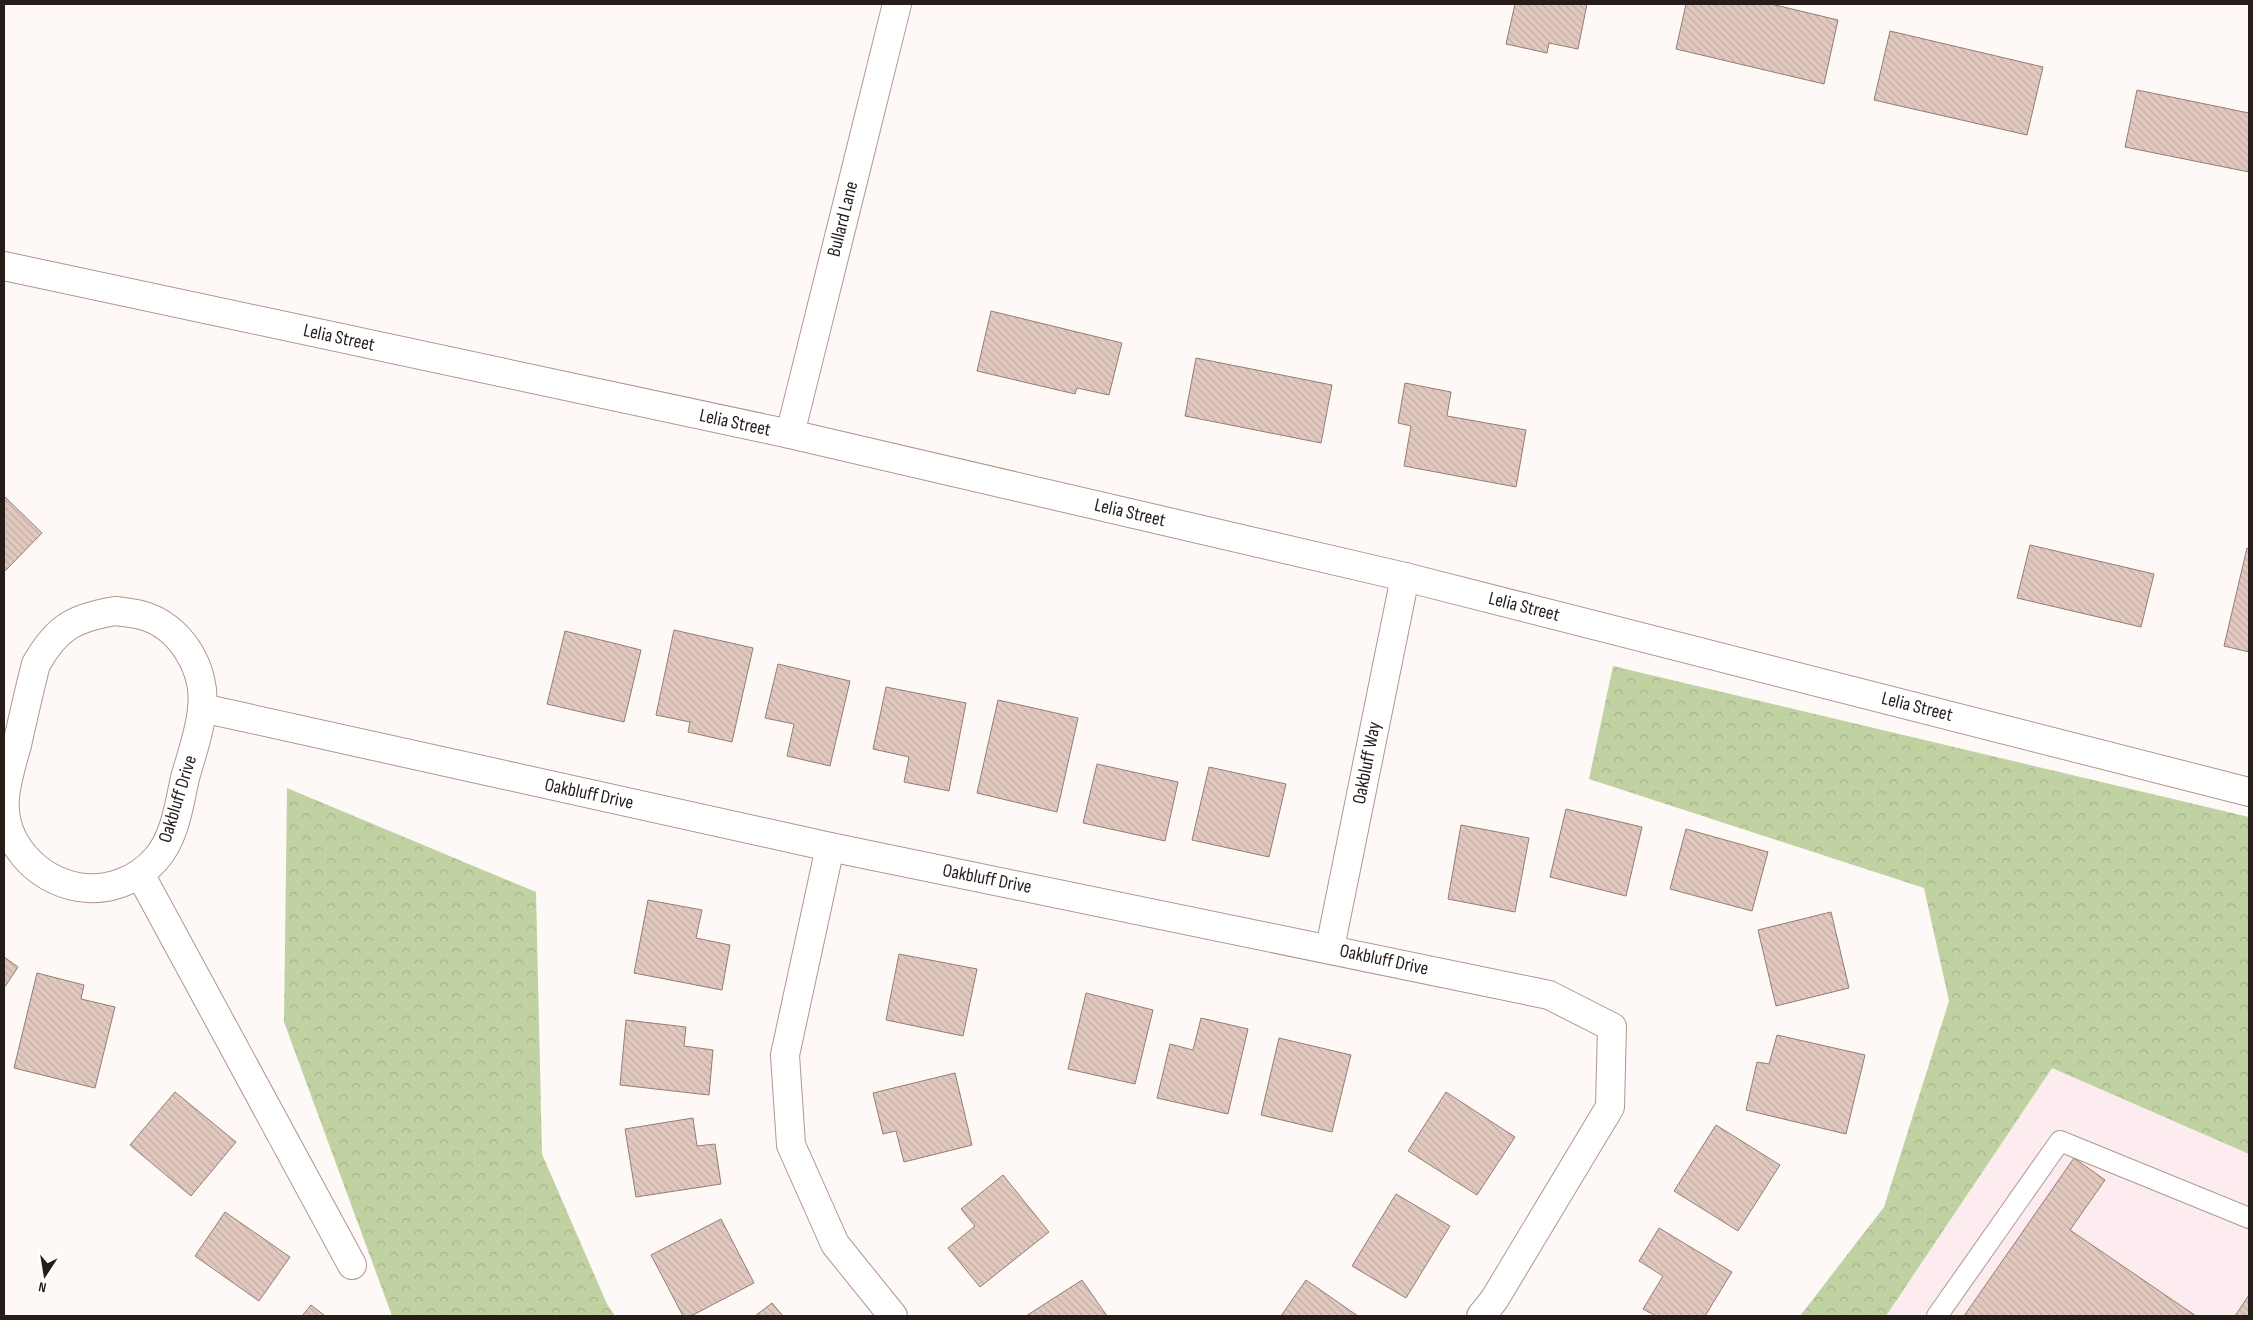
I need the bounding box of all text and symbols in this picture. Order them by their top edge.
street label: Bullard Lane [823,179,863,259]
street label: Lelia Street [301,319,377,357]
street label: Lelia Street [697,404,773,442]
street label: Lelia Street [1092,494,1168,532]
street label: Lelia Street [1486,587,1562,627]
street label: Lelia Street [1879,687,1955,727]
street label: Oakbluff Way [1348,719,1386,806]
street label: Oakbluff Drive [154,752,202,846]
street label: Oakbluff Drive [542,773,636,815]
street label: Oakbluff Drive [941,859,1033,899]
street label: Oakbluff Drive [1337,939,1431,981]
north arrow [20,1250,70,1300]
text: N [37,1278,48,1296]

